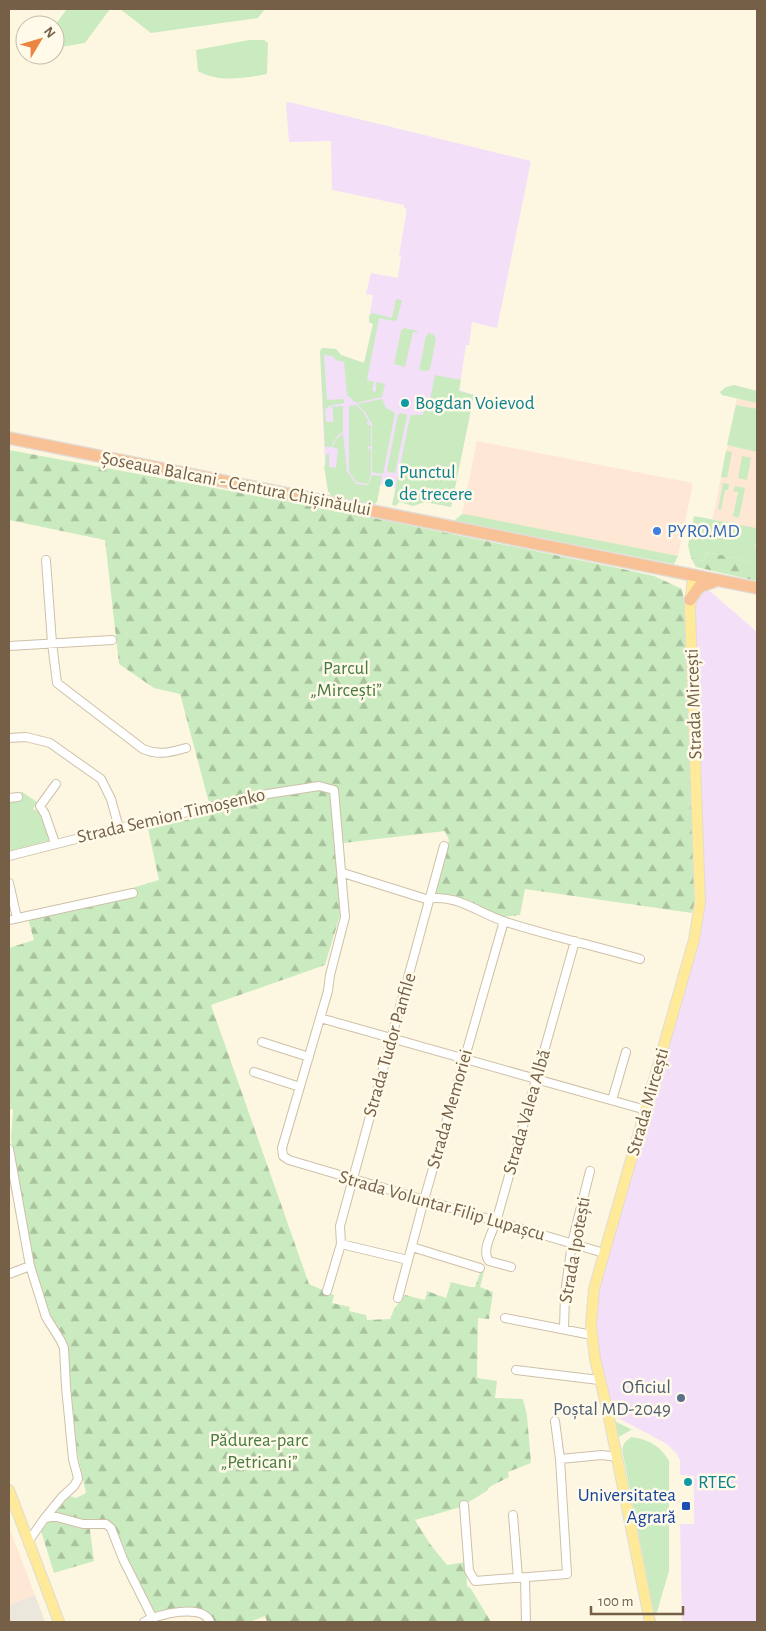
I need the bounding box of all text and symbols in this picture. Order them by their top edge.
north arrow [15,15,65,65]
text: N [41,24,58,41]
place label: Bogdan Voievod [415,394,535,413]
marker: Bogdan Voievod [399,397,411,409]
street label: Șoseaua Balcani - Centura Chișinăului [99,448,373,521]
place label: Punctul de trecere [399,463,473,504]
marker: Punctul de trecere [383,477,395,489]
place label: PYRO.MD [667,522,740,541]
marker: PYRO.MD [651,525,663,537]
street label: Strada Mircești [683,648,706,760]
park label: Parcul „Mircești” [310,659,382,701]
street label: Strada Semion Timoșenko [75,785,267,848]
street label: Strada Tudor Panfile [360,971,420,1119]
street label: Strada Mircești [624,1046,673,1158]
street label: Strada Memoriei [424,1047,476,1171]
street label: Strada Valea Albă [500,1047,554,1177]
street label: Strada Voluntar Filip Lupașcu [336,1167,548,1246]
street label: Strada Ipotești [556,1195,595,1305]
place label: Oficiul Poștal MD-2049 [553,1378,671,1420]
marker: Oficiul Poștal MD-2049 [675,1392,687,1404]
park label: Pădurea-parc „Petricani” [210,1431,308,1472]
place label: RTEC [698,1473,736,1492]
marker: RTEC [682,1476,694,1488]
place label: Universitatea Agrară [578,1486,676,1527]
marker: Universitatea Agrară [680,1500,692,1512]
scale bar [591,1584,684,1616]
text: 100 m [598,1594,633,1609]

